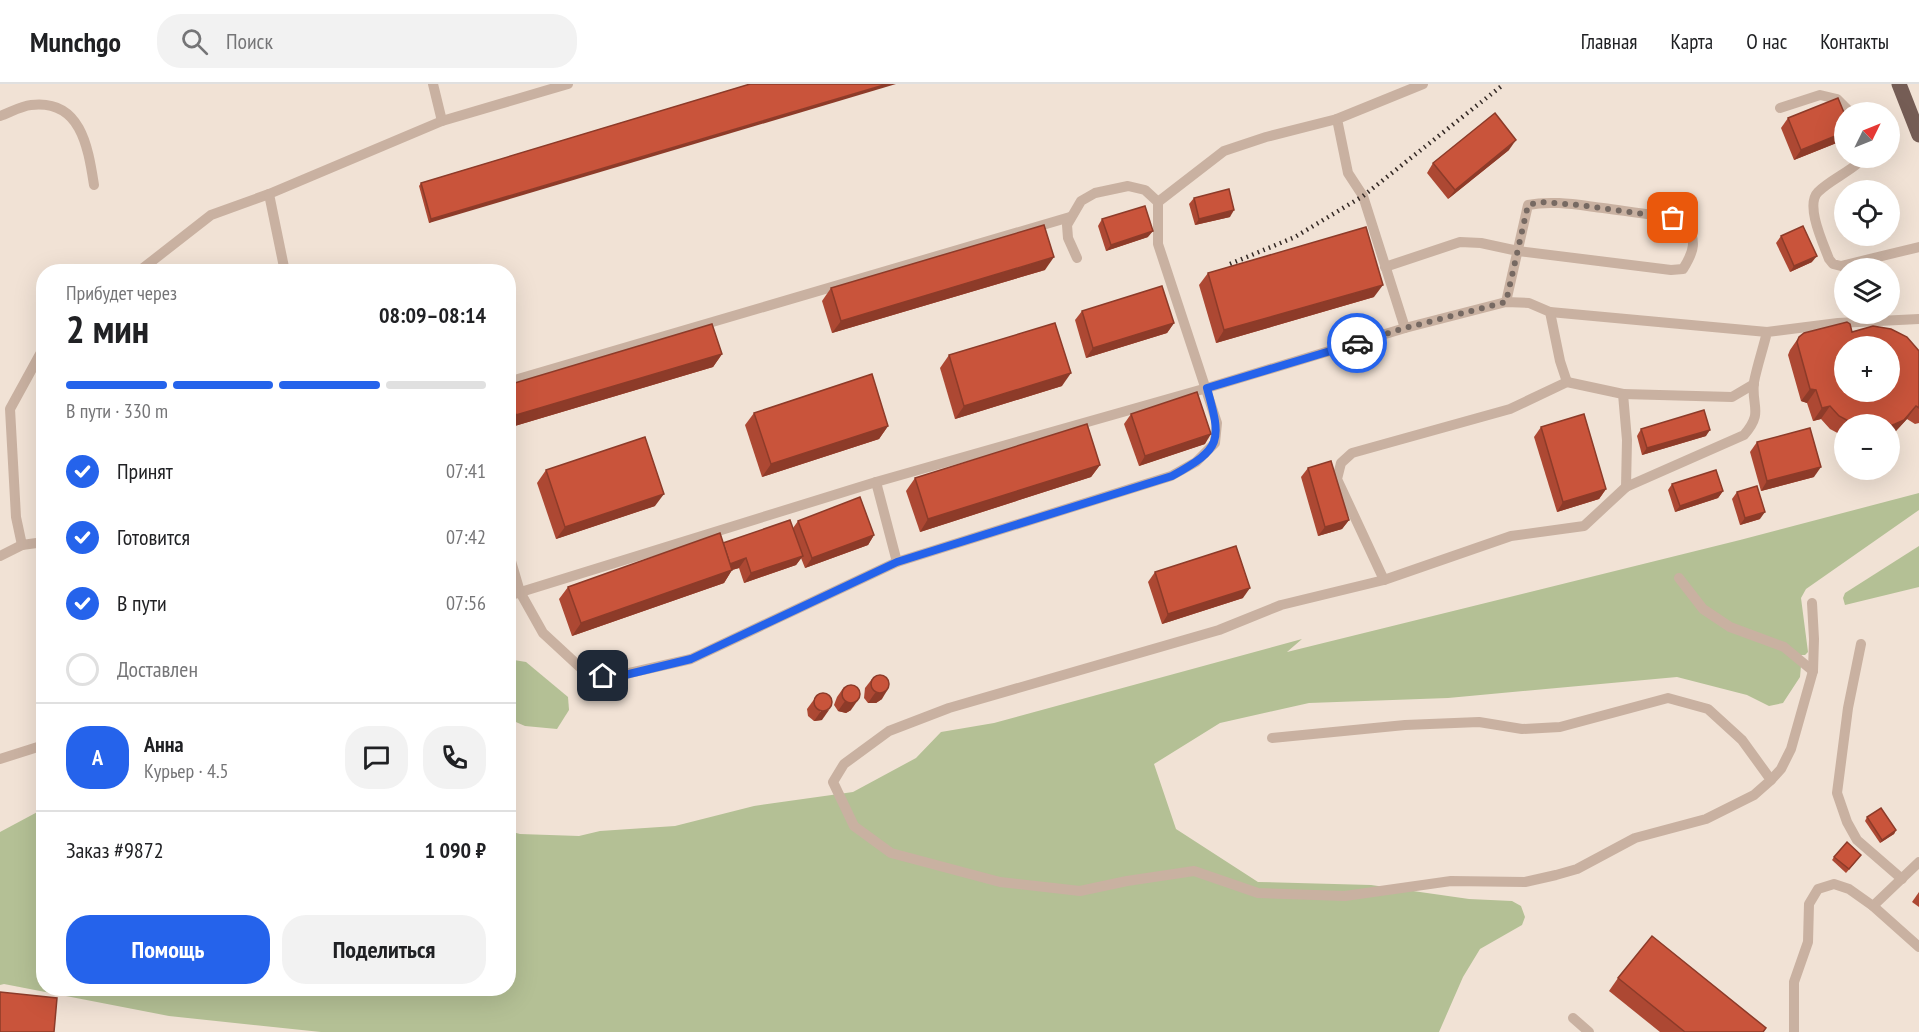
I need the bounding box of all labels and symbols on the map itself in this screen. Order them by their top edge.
north arrow [1834,102,1900,168]
pin [1647,192,1698,243]
courier [1327,313,1387,373]
pin [577,650,628,701]

